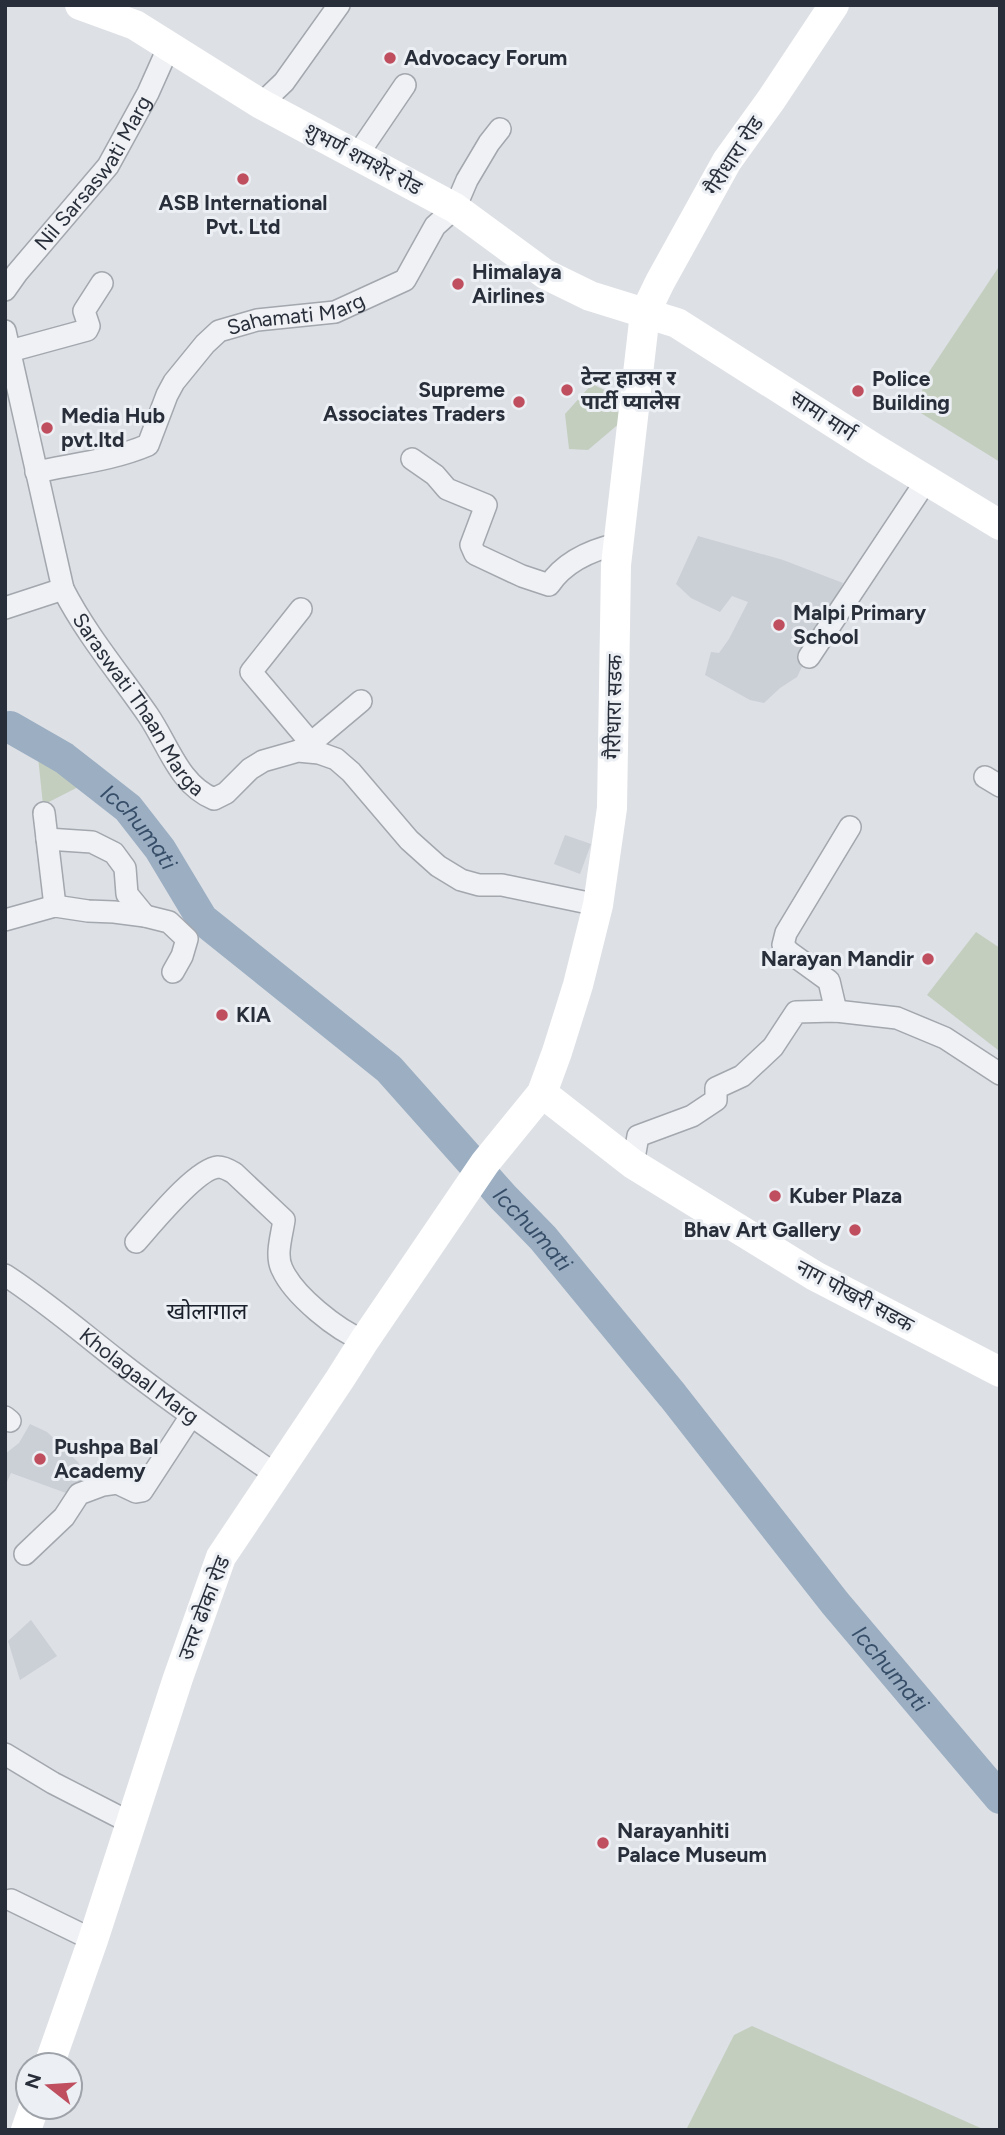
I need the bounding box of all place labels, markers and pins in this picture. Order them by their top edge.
place label: Advocacy Forum [404,45,567,70]
marker: Advocacy Forum [382,50,398,66]
marker: ASB International Pvt. Ltd [235,171,251,187]
place label: ASB International Pvt. Ltd [159,190,328,239]
place label: Himalaya Airlines [472,259,562,308]
marker: Himalaya Airlines [450,276,466,292]
place label: टेन्ट हाउस र पार्टी प्यालेस [581,365,680,414]
place label: Police Building [872,366,950,415]
place label: Supreme Associates Traders [323,377,505,426]
marker: टेन्ट हाउस र पार्टी प्यालेस [559,382,575,398]
marker: Police Building [850,383,866,399]
marker: Supreme Associates Traders [511,394,527,410]
place label: Media Hub pvt.ltd [61,403,165,452]
marker: Media Hub pvt.ltd [39,420,55,436]
place label: Malpi Primary School [793,600,927,649]
marker: Malpi Primary School [771,617,787,633]
place label: Narayan Mandir [761,946,914,971]
marker: Narayan Mandir [920,951,936,967]
place label: KIA [236,1002,271,1027]
marker: KIA [214,1007,230,1023]
place label: Kuber Plaza [789,1183,902,1208]
marker: Kuber Plaza [767,1188,783,1204]
place label: Bhav Art Gallery [683,1217,842,1242]
marker: Bhav Art Gallery [847,1222,863,1238]
place label: Pushpa Bal Academy [54,1434,158,1483]
marker: Pushpa Bal Academy [32,1451,48,1467]
place label: Narayanhiti Palace Museum [617,1818,767,1867]
marker: Narayanhiti Palace Museum [595,1835,611,1851]

